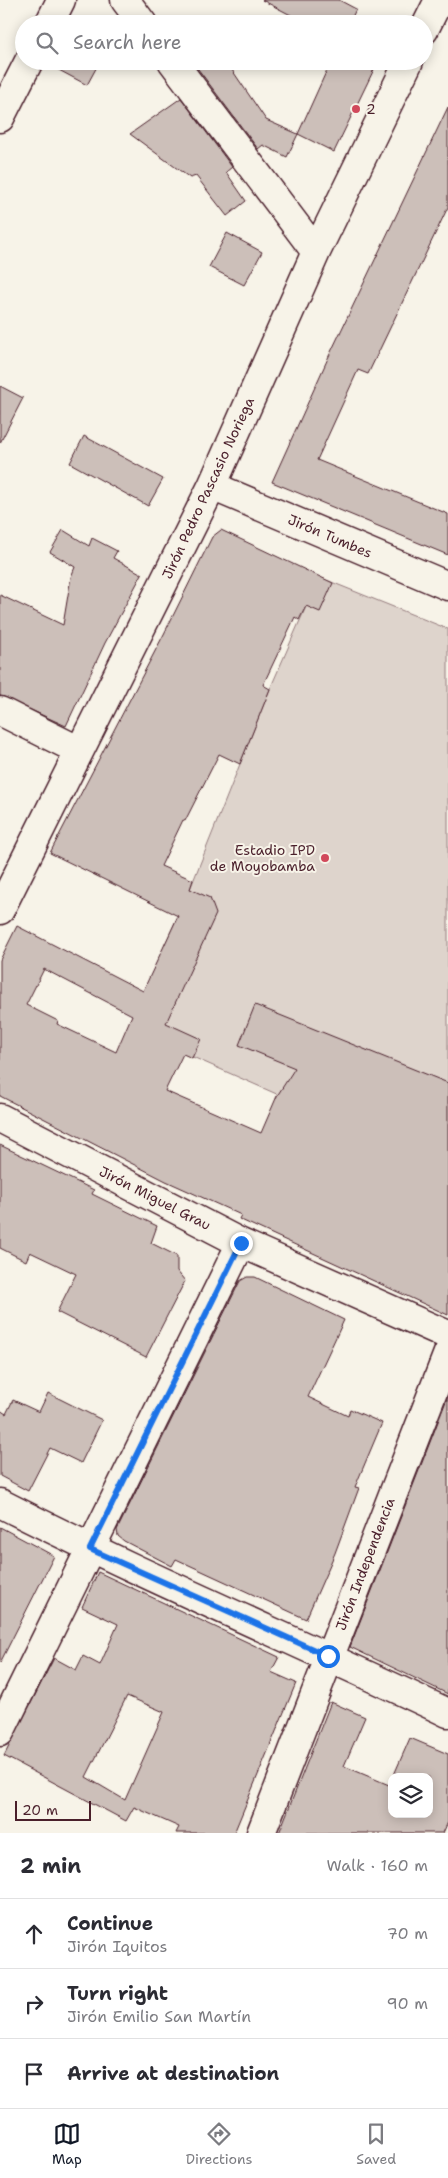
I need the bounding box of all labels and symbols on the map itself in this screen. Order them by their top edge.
place label: 2 [366,100,376,118]
marker: 2 [350,103,362,115]
street label: Jirón Pedro Pascasio Noriega [158,394,258,582]
street label: Jirón Tumbes [285,510,375,562]
place label: Estadio IPD de Moyobamba [210,841,315,875]
marker: Estadio IPD de Moyobamba [319,852,331,864]
street label: Jirón Miguel Grau [96,1162,214,1234]
route end [230,1232,253,1255]
street label: Jirón Independencia [331,1495,399,1633]
route start [317,1645,340,1668]
scale bar [15,1798,91,1821]

